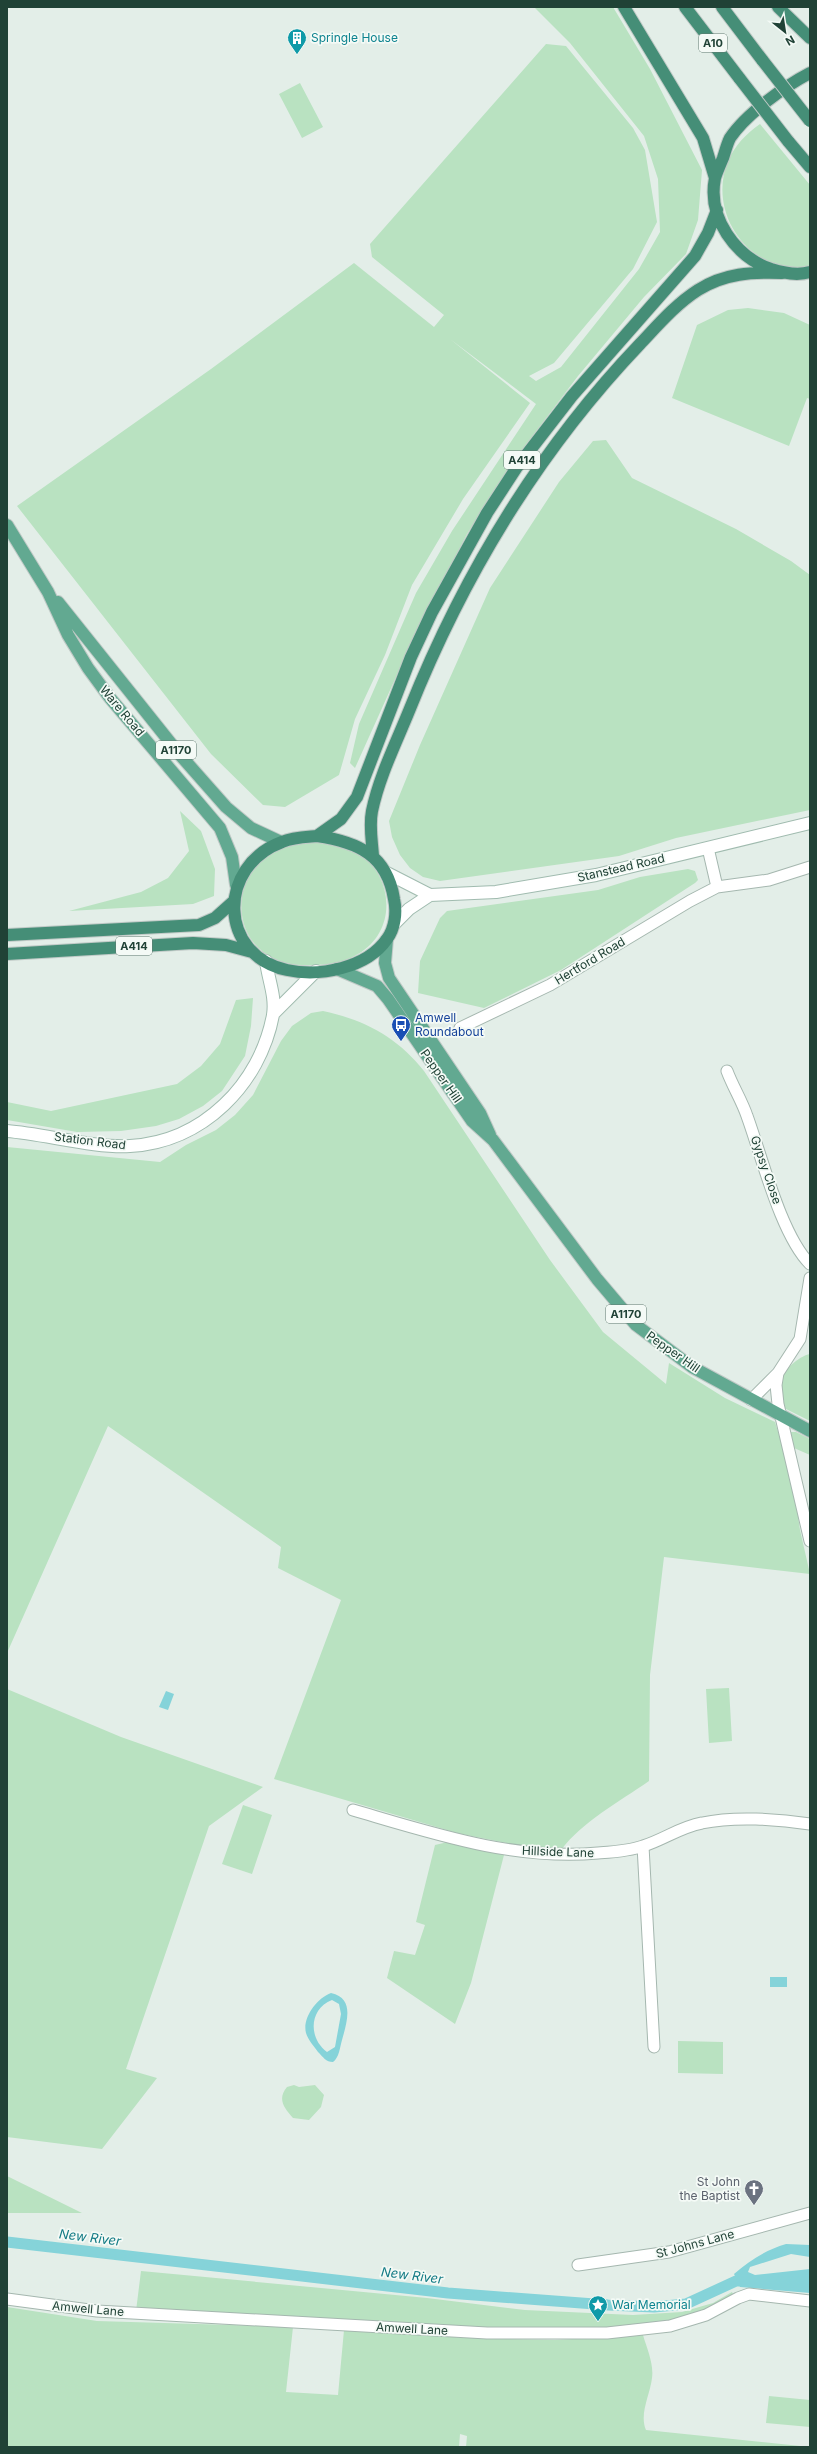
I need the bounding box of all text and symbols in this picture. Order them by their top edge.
north arrow [765,12,805,52]
building icon: Springle House [286,27,308,55]
place label: Springle House [311,30,398,45]
text: N [783,33,797,49]
road number: A10 [699,34,727,52]
road number: A414 [504,451,540,469]
street label: Ware Road [97,682,148,739]
road number: A1170 [156,741,196,759]
street label: Stanstead Road [576,850,666,885]
street label: Hertford Road [552,934,628,987]
road number: A414 [116,937,152,955]
place label: Amwell Roundabout [415,1010,484,1039]
bus stop icon: Amwell Roundabout [390,1014,412,1042]
street label: Pepper Hill [418,1046,465,1105]
street label: Station Road [53,1129,127,1152]
street label: Gypsy Close [748,1133,785,1206]
road number: A1170 [606,1305,646,1323]
street label: Pepper Hill [644,1328,703,1375]
street label: Hillside Lane [522,1843,594,1860]
place label: St John the Baptist [680,2174,740,2203]
church icon: St John the Baptist [743,2178,765,2206]
water label: New River [58,2225,123,2249]
street label: St Johns Lane [654,2226,736,2261]
water label: New River [380,2263,445,2287]
place icon: War Memorial [587,2294,609,2322]
place label: War Memorial [612,2297,691,2312]
street label: Amwell Lane [51,2298,125,2319]
street label: Amwell Lane [376,2319,448,2338]

